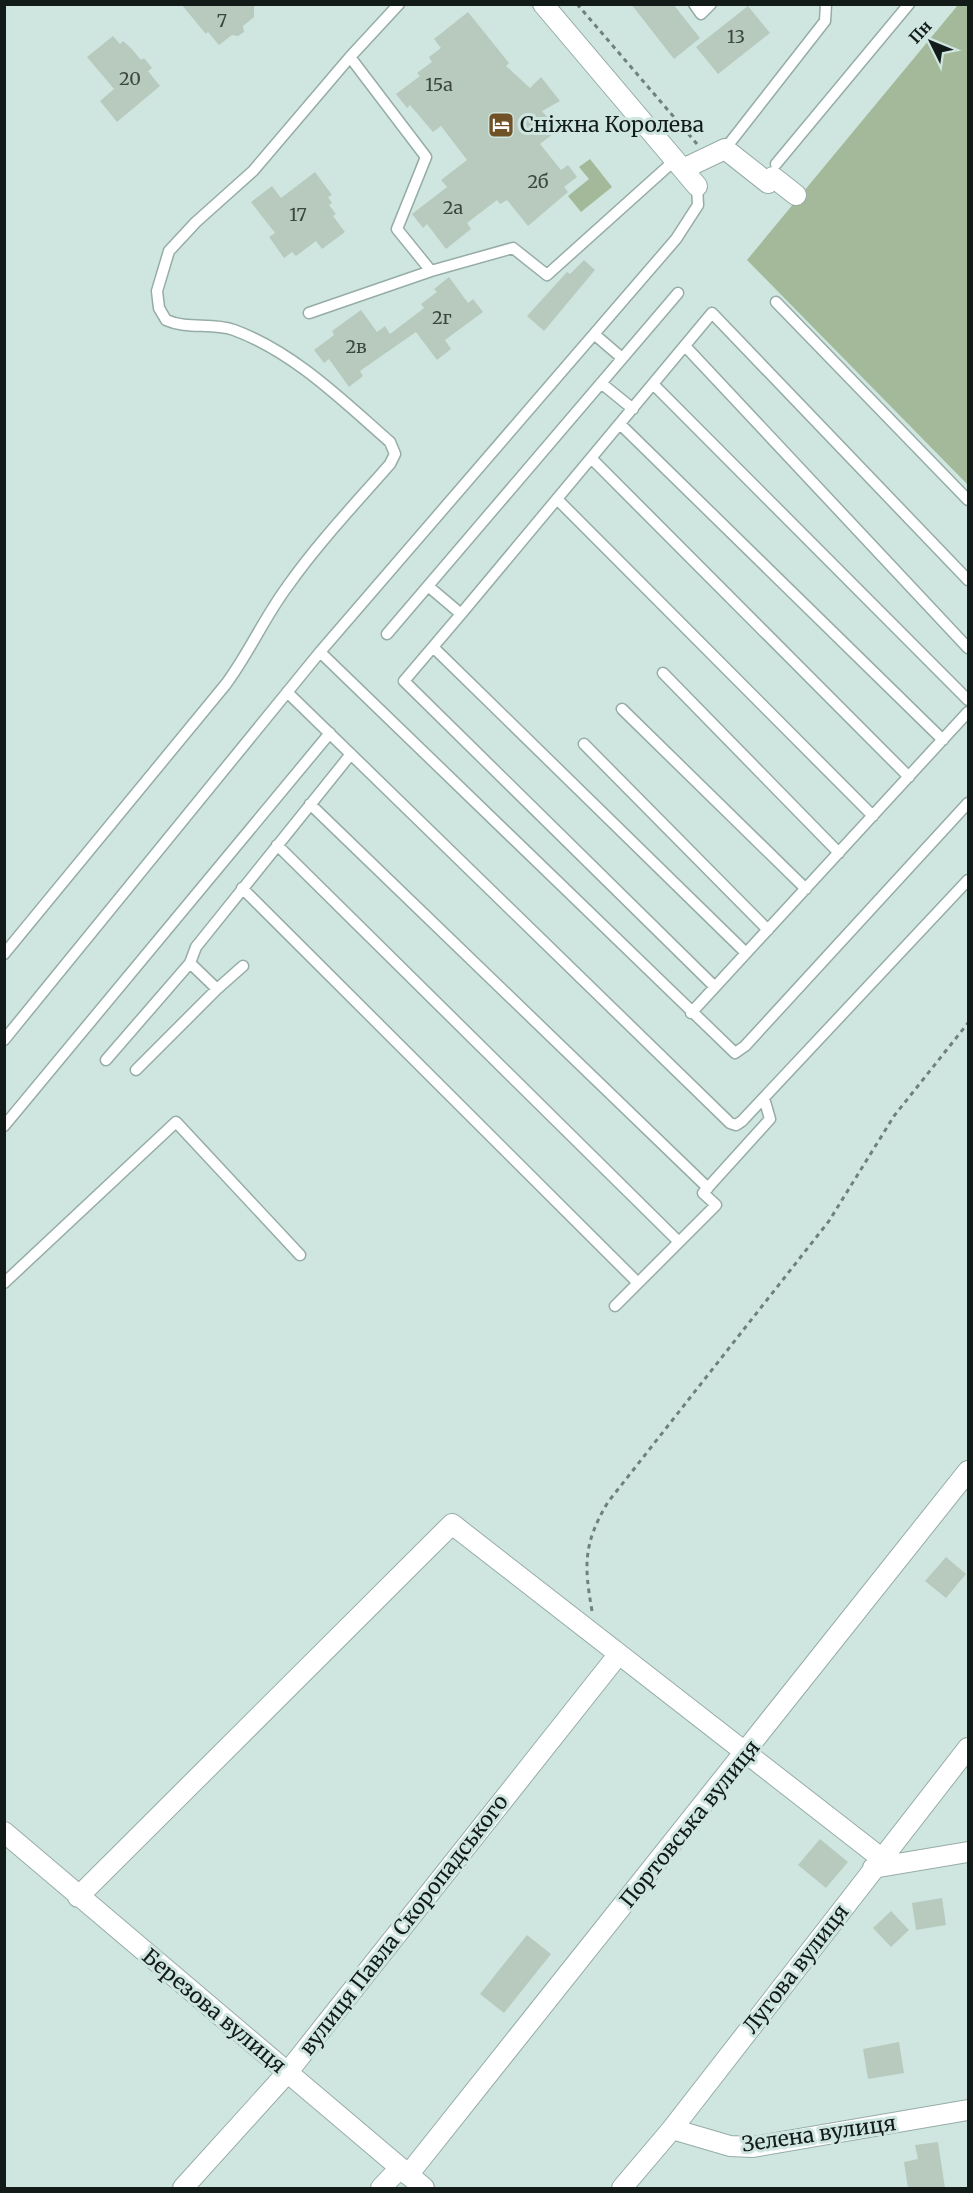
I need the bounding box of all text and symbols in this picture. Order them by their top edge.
house number: 7 [217,9,227,32]
north arrow [901,12,961,72]
text: Пн [905,16,936,47]
house number: 13 [727,25,745,48]
house number: 20 [119,67,141,90]
house number: 15а [425,73,453,96]
hotel icon: Сніжна Королева [486,110,516,140]
place label: Сніжна Королева [520,111,704,138]
house number: 2б [527,170,549,193]
house number: 2а [443,196,464,219]
house number: 17 [289,203,307,226]
house number: 2г [432,306,452,329]
house number: 2в [345,335,367,358]
street label: Портовська вулиця [614,1734,766,1913]
street label: вулиця Павла Скоропадського [293,1789,514,2061]
street label: Лугова вулиця [737,1899,854,2039]
street label: Березова вулиця [137,1942,292,2079]
street label: Зелена вулиця [740,2109,898,2158]

